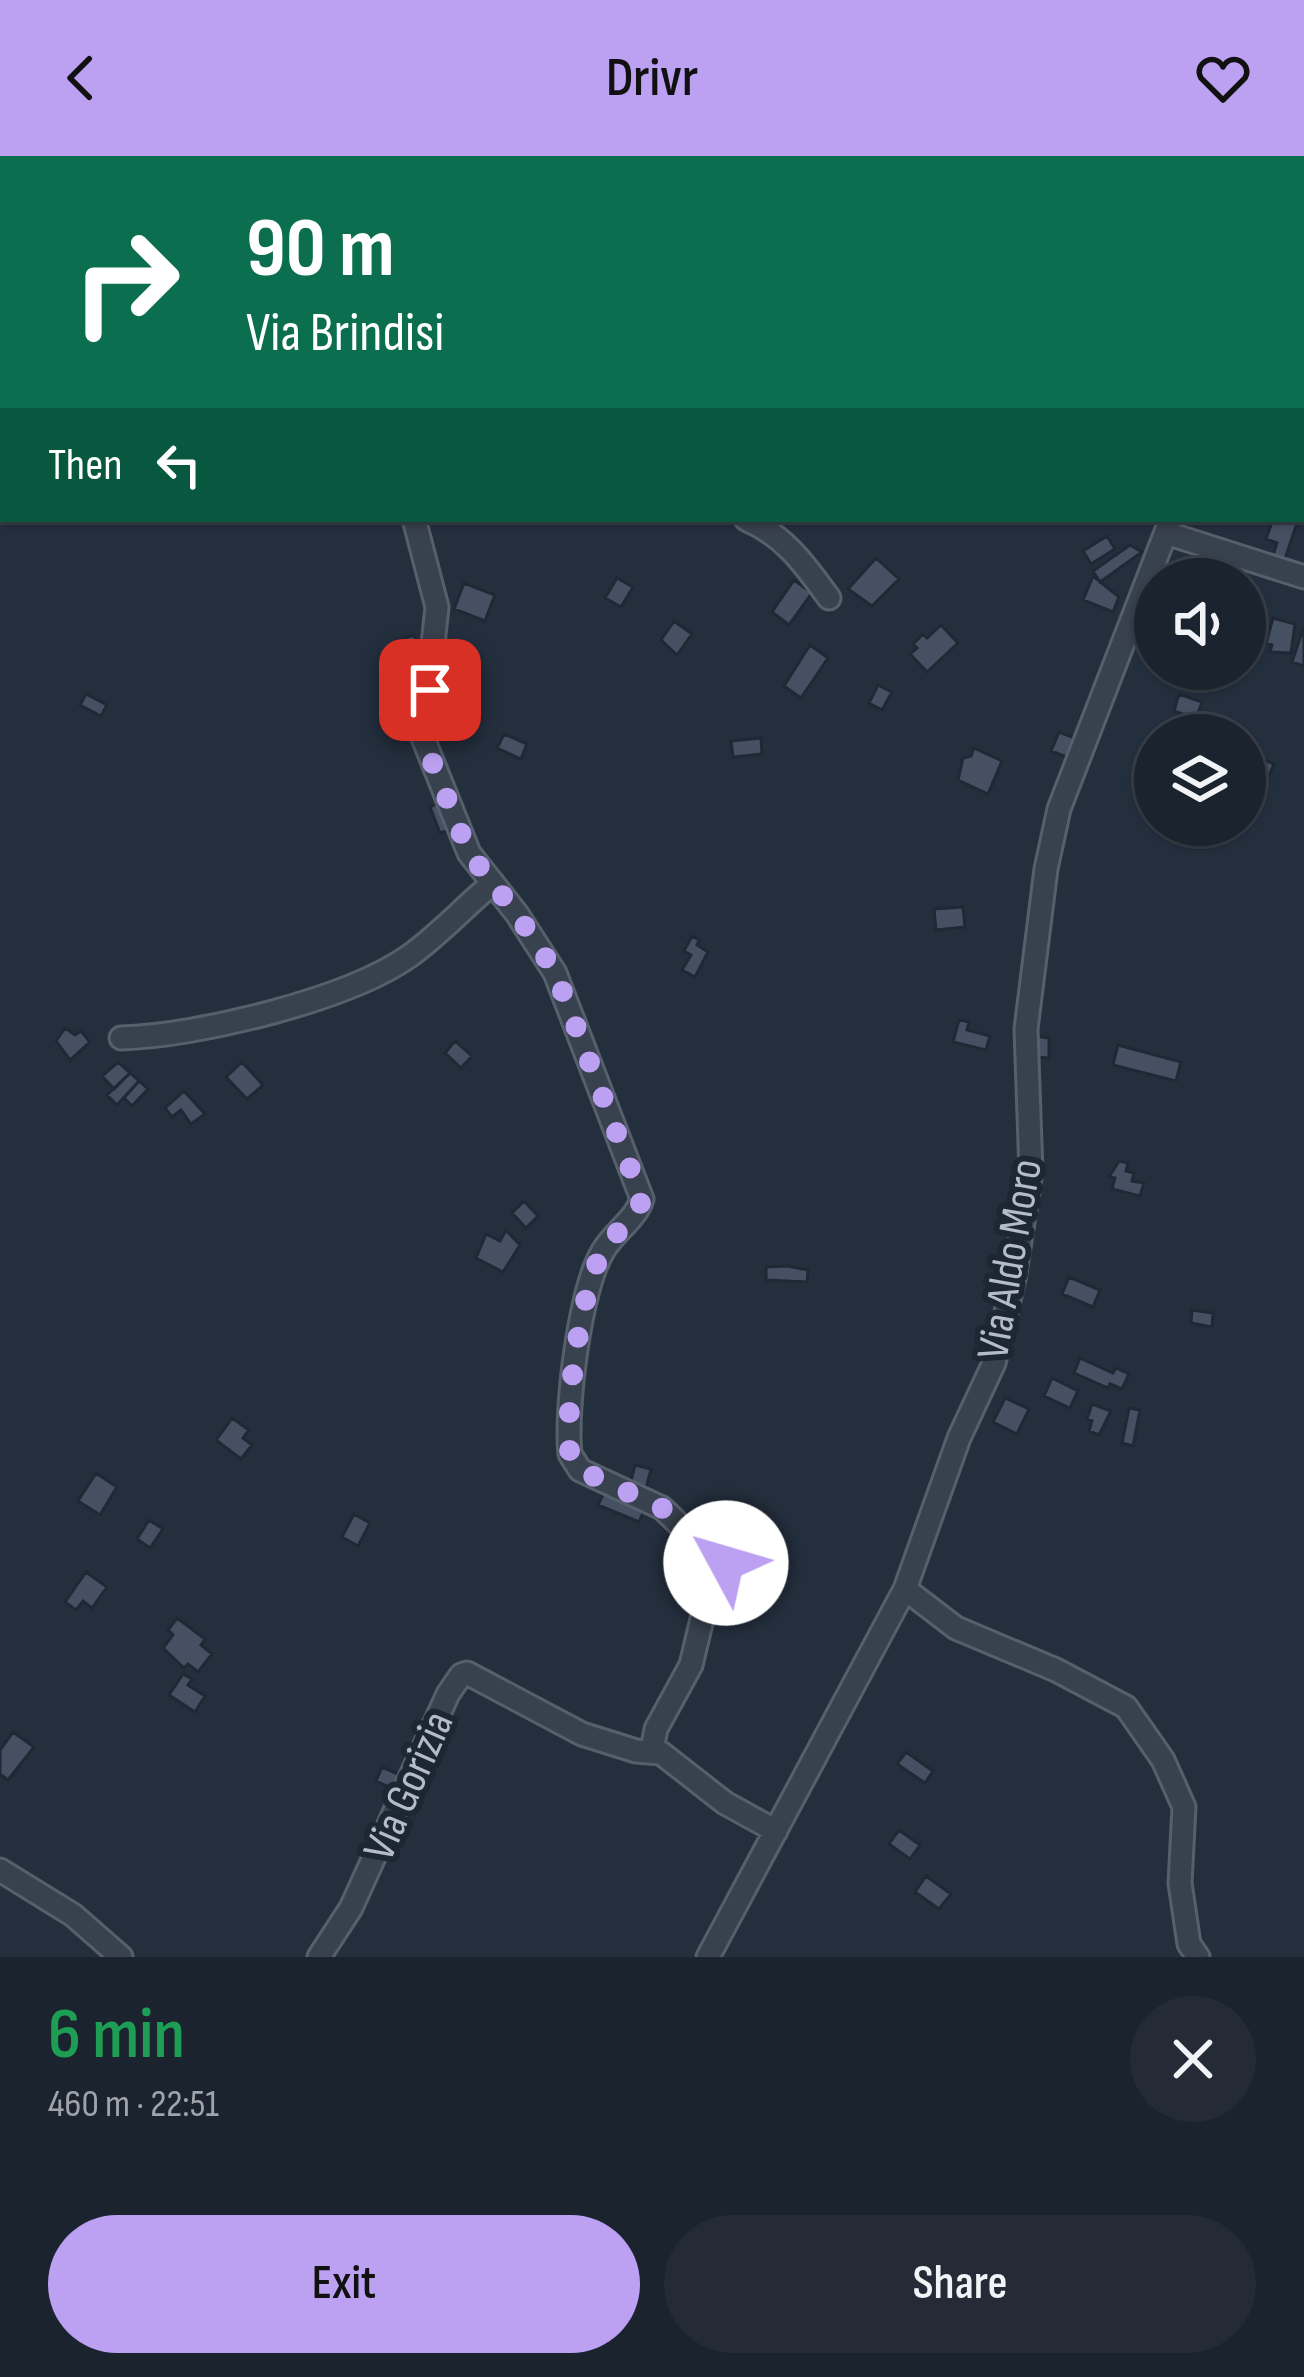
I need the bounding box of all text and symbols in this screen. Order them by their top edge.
icon: back [48,45,114,111]
icon: heart [1190,45,1256,111]
text: Drivr [606,46,698,111]
text: 90 m [246,199,395,300]
icon: right [48,204,204,360]
text: Via Brindisi [246,301,444,366]
icon: left [146,432,212,498]
text: Then [48,438,122,493]
map controls [1134,558,1266,846]
button: sound [1134,558,1266,690]
pin [379,639,481,741]
icon: arrive [397,657,463,723]
button: layers [1134,714,1266,846]
street label: Via Aldo Moro [966,1155,1055,1364]
position arrow [663,1500,789,1626]
street label: Via Gorizia [352,1703,466,1869]
text: 6 min [48,1992,185,2079]
button: close [1130,1996,1256,2122]
text: 460 m · 22:51 [48,2081,219,2128]
button: Exit [48,2215,640,2353]
button: Share [664,2215,1256,2353]

